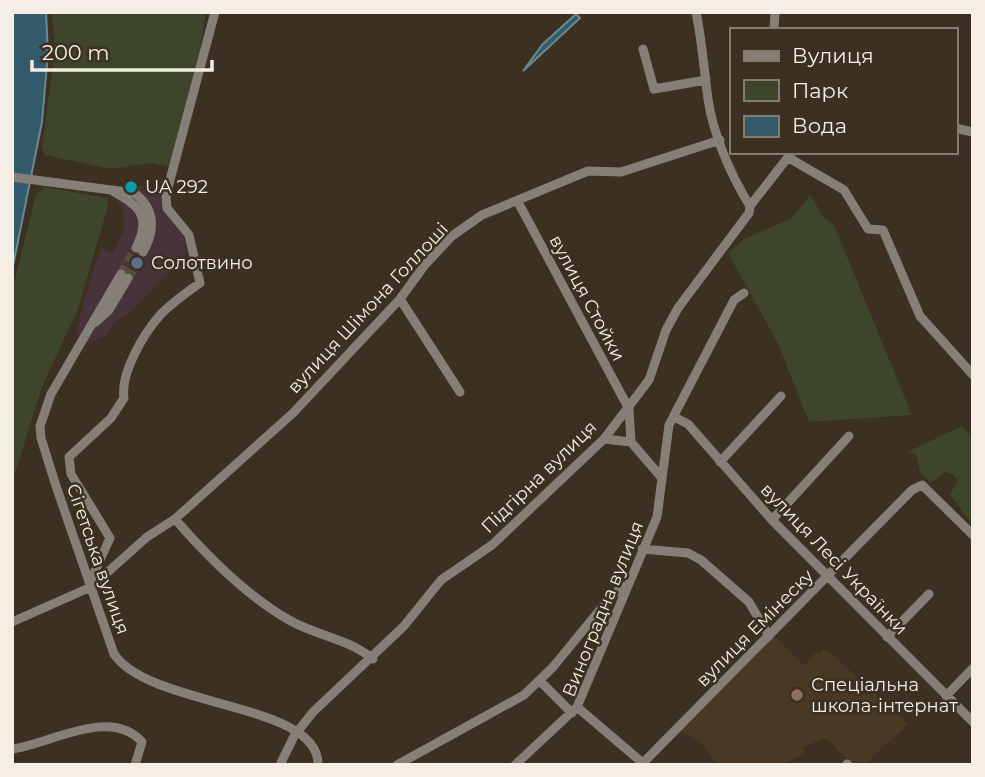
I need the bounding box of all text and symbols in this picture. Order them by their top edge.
scale bar [32,28,212,72]
legend [730,28,957,154]
text: 200 m [42,40,109,65]
text: Вулиця [792,43,874,68]
text: Парк [792,78,848,103]
text: Вода [792,113,847,138]
place label: UA 292 [145,176,208,198]
marker: UA 292 [123,179,139,195]
street label: вулиця Шімона Голлоші [283,218,453,398]
street label: вулиця Стойки [545,231,629,365]
place label: Солотвино [151,252,253,274]
marker: Солотвино [129,255,145,271]
street label: Підгірна вулиця [477,416,601,538]
street label: вулиця Лесі Українки [756,479,912,639]
street label: Сігетська вулиця [62,481,134,637]
street label: Виноградна вулиця [558,518,648,700]
street label: вулиця Емінеску [692,565,818,691]
place label: Спеціальна школа-інтернат [811,674,958,717]
marker: Спеціальна школа-інтернат [789,687,805,703]

